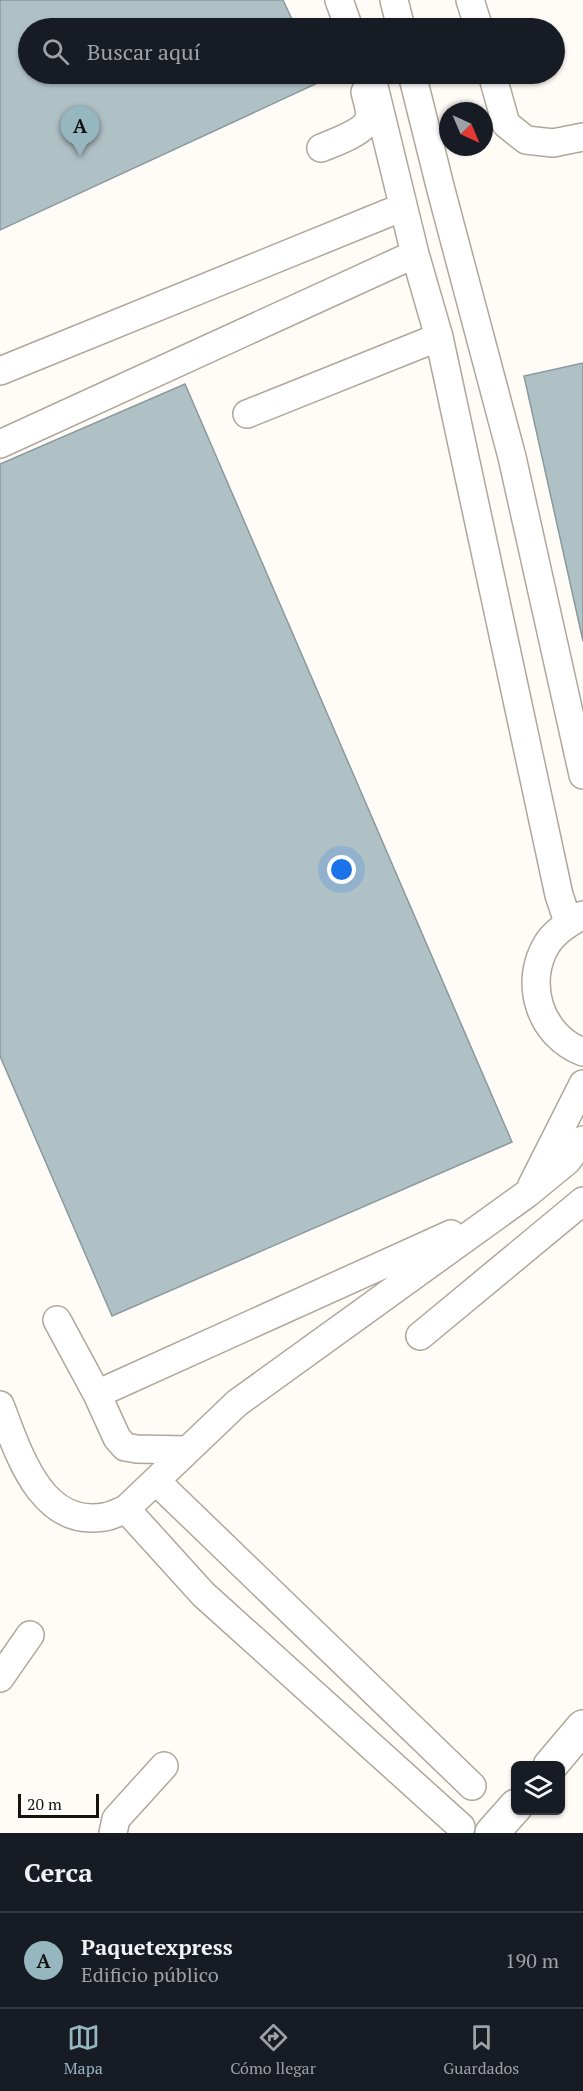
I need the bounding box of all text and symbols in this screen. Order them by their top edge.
search box [18,18,565,84]
icon: search [39,35,72,68]
text: Buscar aquí [87,37,200,66]
north arrow [439,102,493,156]
pin: A [60,106,100,156]
your location [327,855,356,884]
map controls [511,1761,565,1815]
button: layers [511,1761,565,1815]
scale bar [18,1791,99,1818]
text: 20 m [27,1793,62,1815]
text: Cerca [24,1855,93,1889]
text: Paquetexpress [81,1932,233,1961]
text: A [36,1947,51,1974]
text: 190 m [505,1947,559,1974]
text: Edificio público [81,1961,219,1988]
tab: Mapa [64,2021,103,2079]
tab: Cómo llegar [230,2021,316,2079]
tab: Guardados [443,2021,519,2079]

